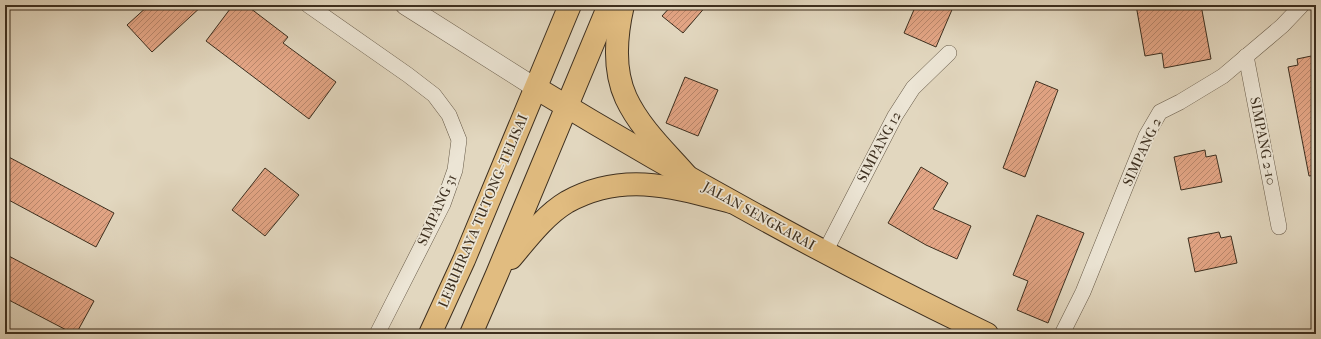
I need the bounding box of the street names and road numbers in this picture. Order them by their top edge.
street label: SIMPANG 2-10 [1246,96,1280,186]
street label: SIMPANG 12 [853,109,905,185]
street label: LEBUHRAYA TUTONG–TELISAI [434,111,532,310]
street label: SIMPANG 2 [1119,115,1165,189]
street label: SIMPANG 31 [414,172,460,248]
street label: JALAN SENGKARAI [699,178,819,254]

